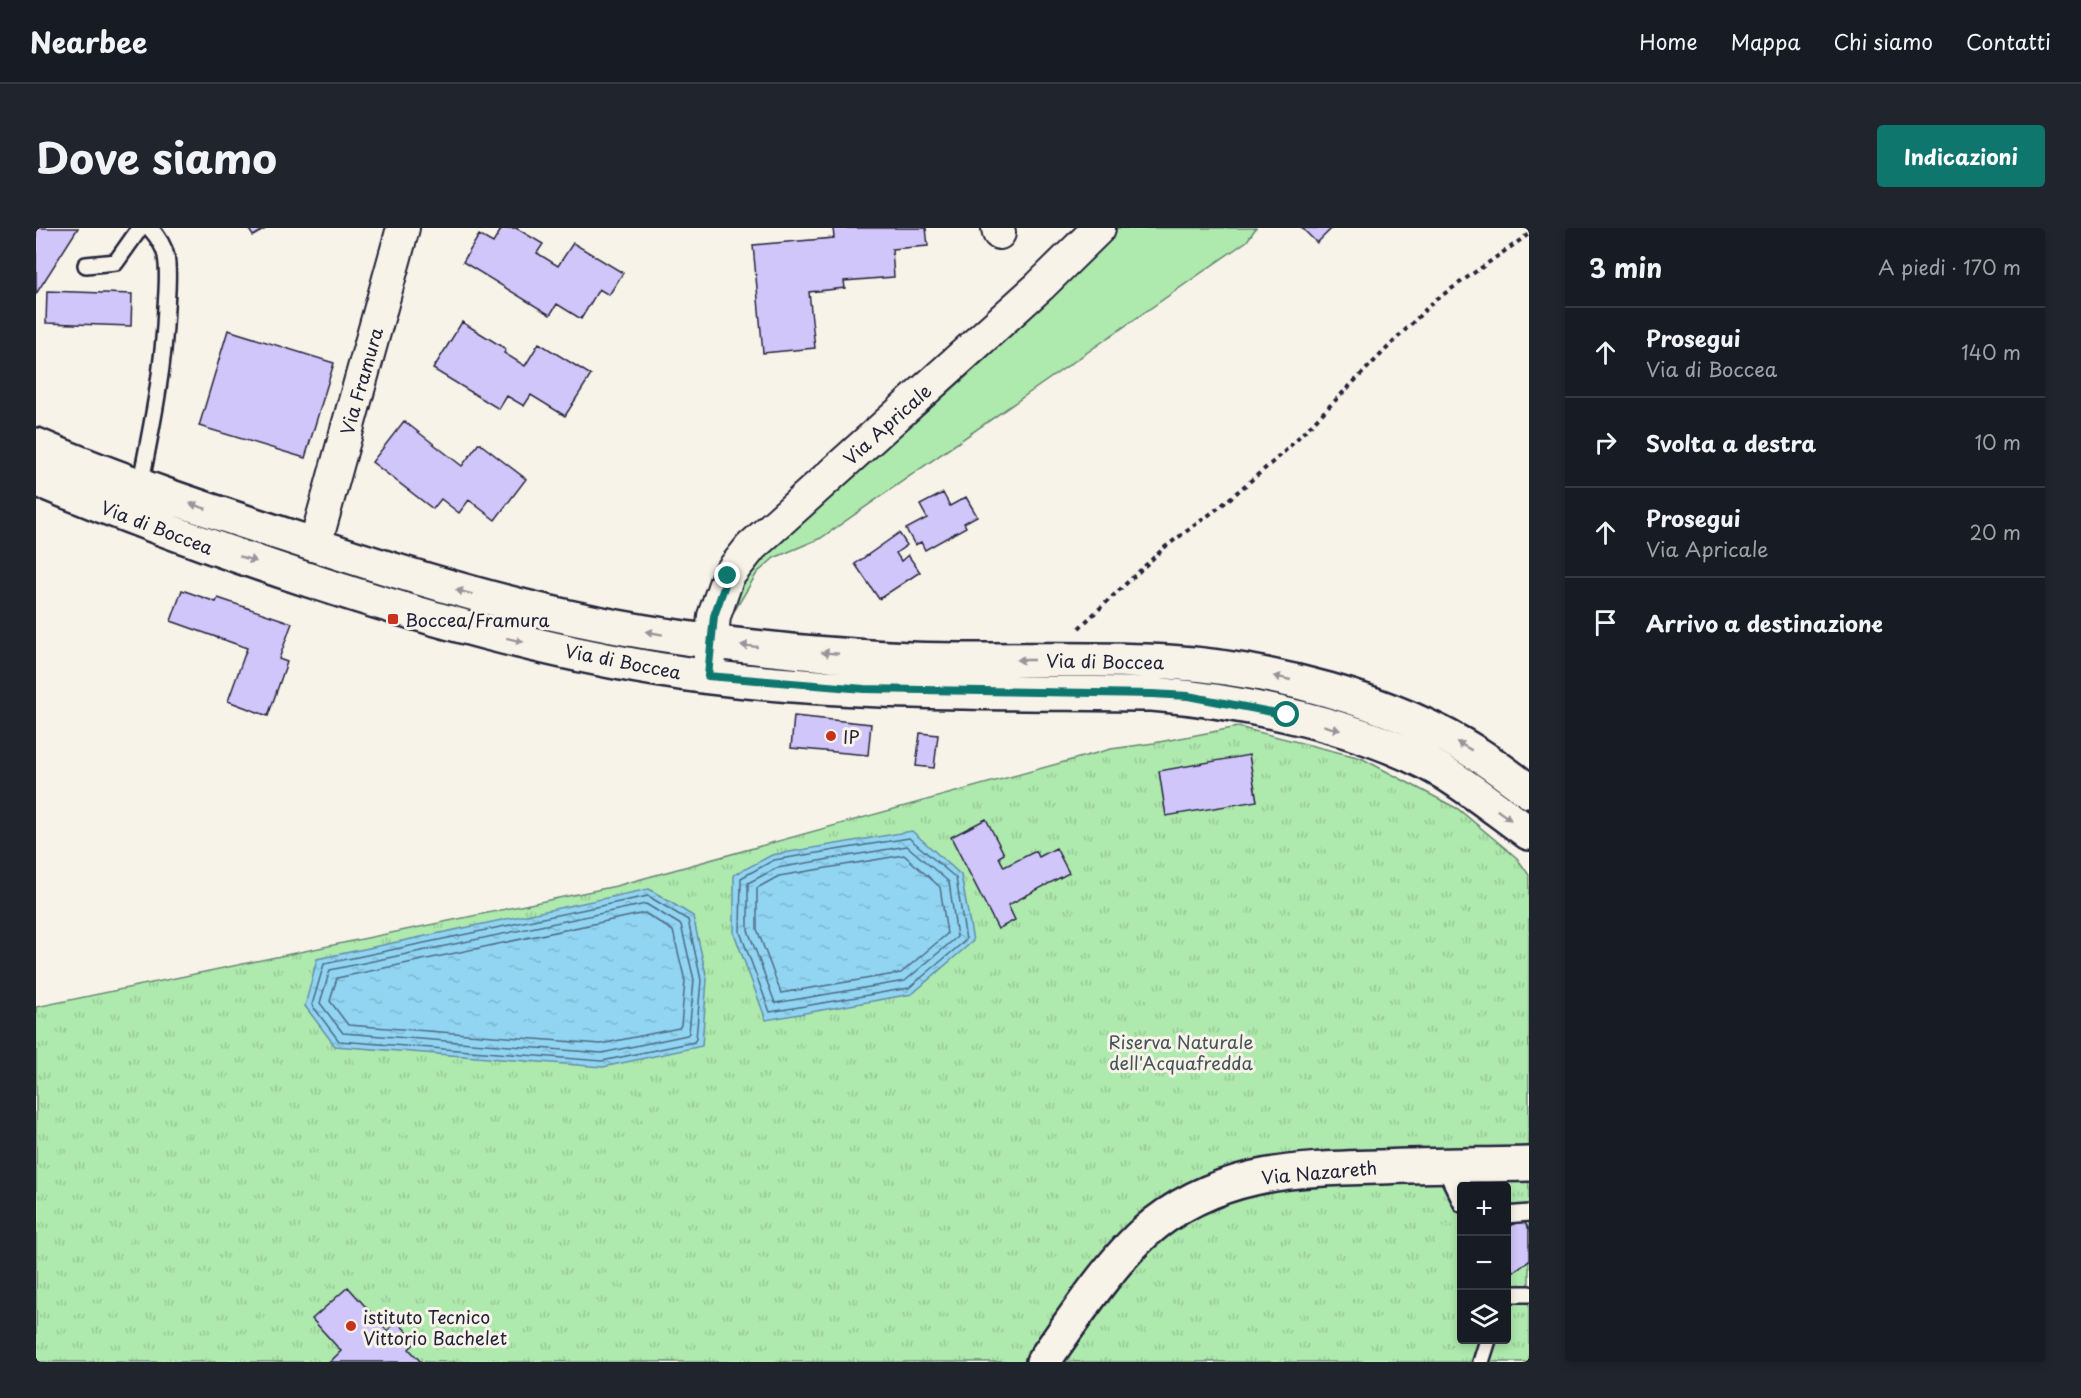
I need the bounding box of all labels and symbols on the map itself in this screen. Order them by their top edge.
street label: Via Framura [333,323,389,438]
street label: Via Apricale [837,377,937,471]
street label: Via di Boccea [97,493,218,561]
one-way arrow [189,501,207,510]
one-way arrow [239,555,257,565]
route end [714,562,740,588]
one-way arrow [455,586,473,596]
place label: Boccea/Framura [405,606,550,633]
marker: Boccea/Framura [386,612,400,626]
one-way arrow [644,629,663,638]
one-way arrow [506,635,524,645]
street label: Via di Boccea [563,636,684,686]
one-way arrow [739,641,758,651]
street label: Via di Boccea [1046,646,1165,676]
one-way arrow [821,648,840,658]
one-way arrow [1016,655,1035,665]
one-way arrow [1272,673,1291,683]
route start [1273,701,1299,727]
place label: IP [843,723,860,750]
one-way arrow [1323,724,1341,733]
marker: IP [824,729,838,743]
one-way arrow [1455,741,1472,751]
one-way arrow [1497,809,1512,821]
park label: Riserva Naturale dell'Acquafredda [1108,1028,1254,1076]
street label: Via Nazareth [1260,1153,1378,1191]
place label: istituto Tecnico Vittorio Bachelet [363,1303,507,1351]
marker: istituto Tecnico Vittorio Bachelet [344,1319,358,1333]

